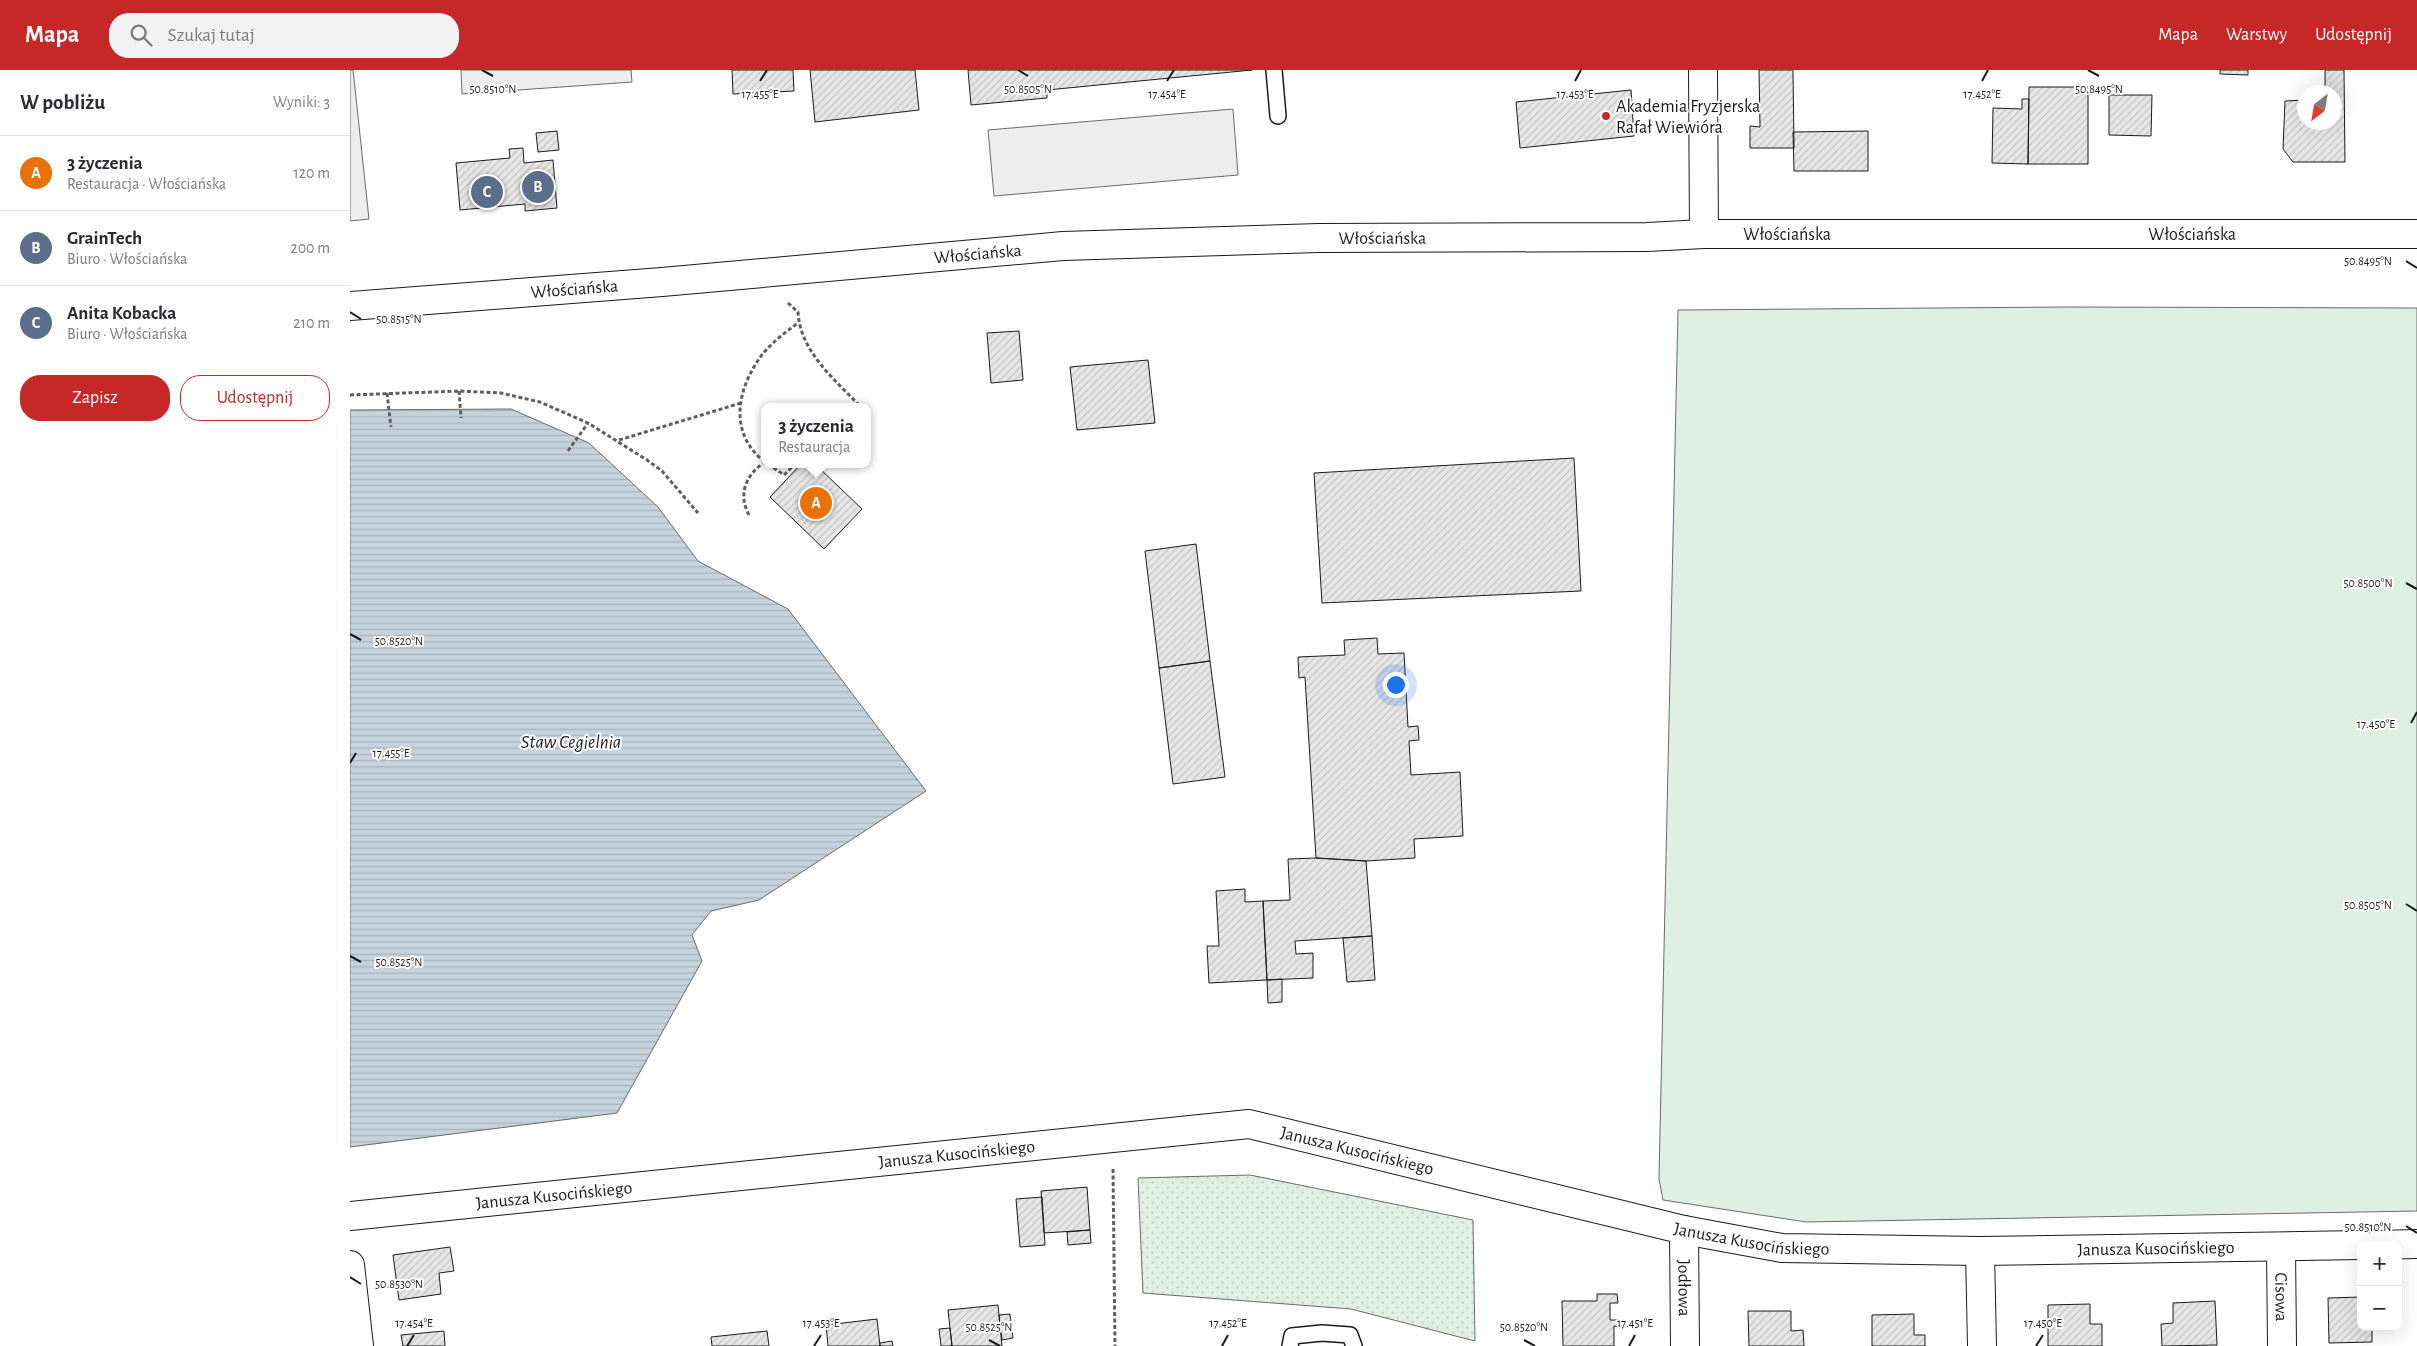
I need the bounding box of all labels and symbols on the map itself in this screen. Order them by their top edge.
text: 50.8510°N [470,83,516,95]
text: 50.8505°N [1004,83,1052,95]
text: 50.8495°N [2075,83,2123,95]
north arrow [2297,85,2342,130]
text: 17.455°E [742,88,779,100]
text: 17.454°E [1148,88,1186,100]
text: 17.453°E [1557,88,1594,100]
text: 17.452°E [1963,88,2001,100]
place label: Akademia Fryzjerska Rafał Wiewióra [1616,98,1760,137]
marker: Akademia Fryzjerska Rafał Wiewióra [1600,110,1612,122]
pin: B [522,168,554,206]
pin: C [471,173,503,211]
street label: Włościańska [1743,226,1831,244]
street label: Włościańska [2148,226,2236,244]
street label: Włościańska [1338,230,1426,248]
street label: Włościańska [933,242,1022,268]
text: 50.8495°N [2344,255,2392,267]
street label: Włościańska [530,277,619,302]
text: 50.8515°N [376,313,422,325]
pin: A [800,484,832,522]
text: 50.8500°N [2343,577,2393,589]
text: 50.8520°N [375,635,423,647]
your location [1383,672,1409,698]
text: 17.450°E [2357,718,2395,730]
water label: Staw Cegielnia [521,733,621,752]
text: 17.455°E [373,747,410,759]
text: 50.8505°N [2344,899,2392,911]
text: 50.8525°N [376,956,423,968]
street label: Janusza Kusocińskiego [1278,1124,1436,1179]
street label: Janusza Kusocińskiego [878,1138,1036,1172]
street label: Janusza Kusocińskiego [475,1179,633,1213]
street label: Janusza Kusocińskiego [1672,1220,1830,1259]
text: 50.8510°N [2345,1221,2391,1233]
street label: Janusza Kusocińskiego [2077,1239,2235,1259]
street label: Jodłowa [1674,1259,1693,1317]
street label: Cisowa [2271,1272,2290,1322]
text: 50.8530°N [375,1278,423,1290]
text: 17.454°E [395,1317,433,1329]
text: 17.453°E [803,1317,840,1329]
text: 17.452°E [1209,1317,1247,1329]
text: 17.451°E [1617,1317,1653,1329]
text: 17.450°E [2024,1317,2062,1329]
text: 50.8525°N [966,1321,1013,1333]
text: 50.8520°N [1500,1321,1548,1333]

